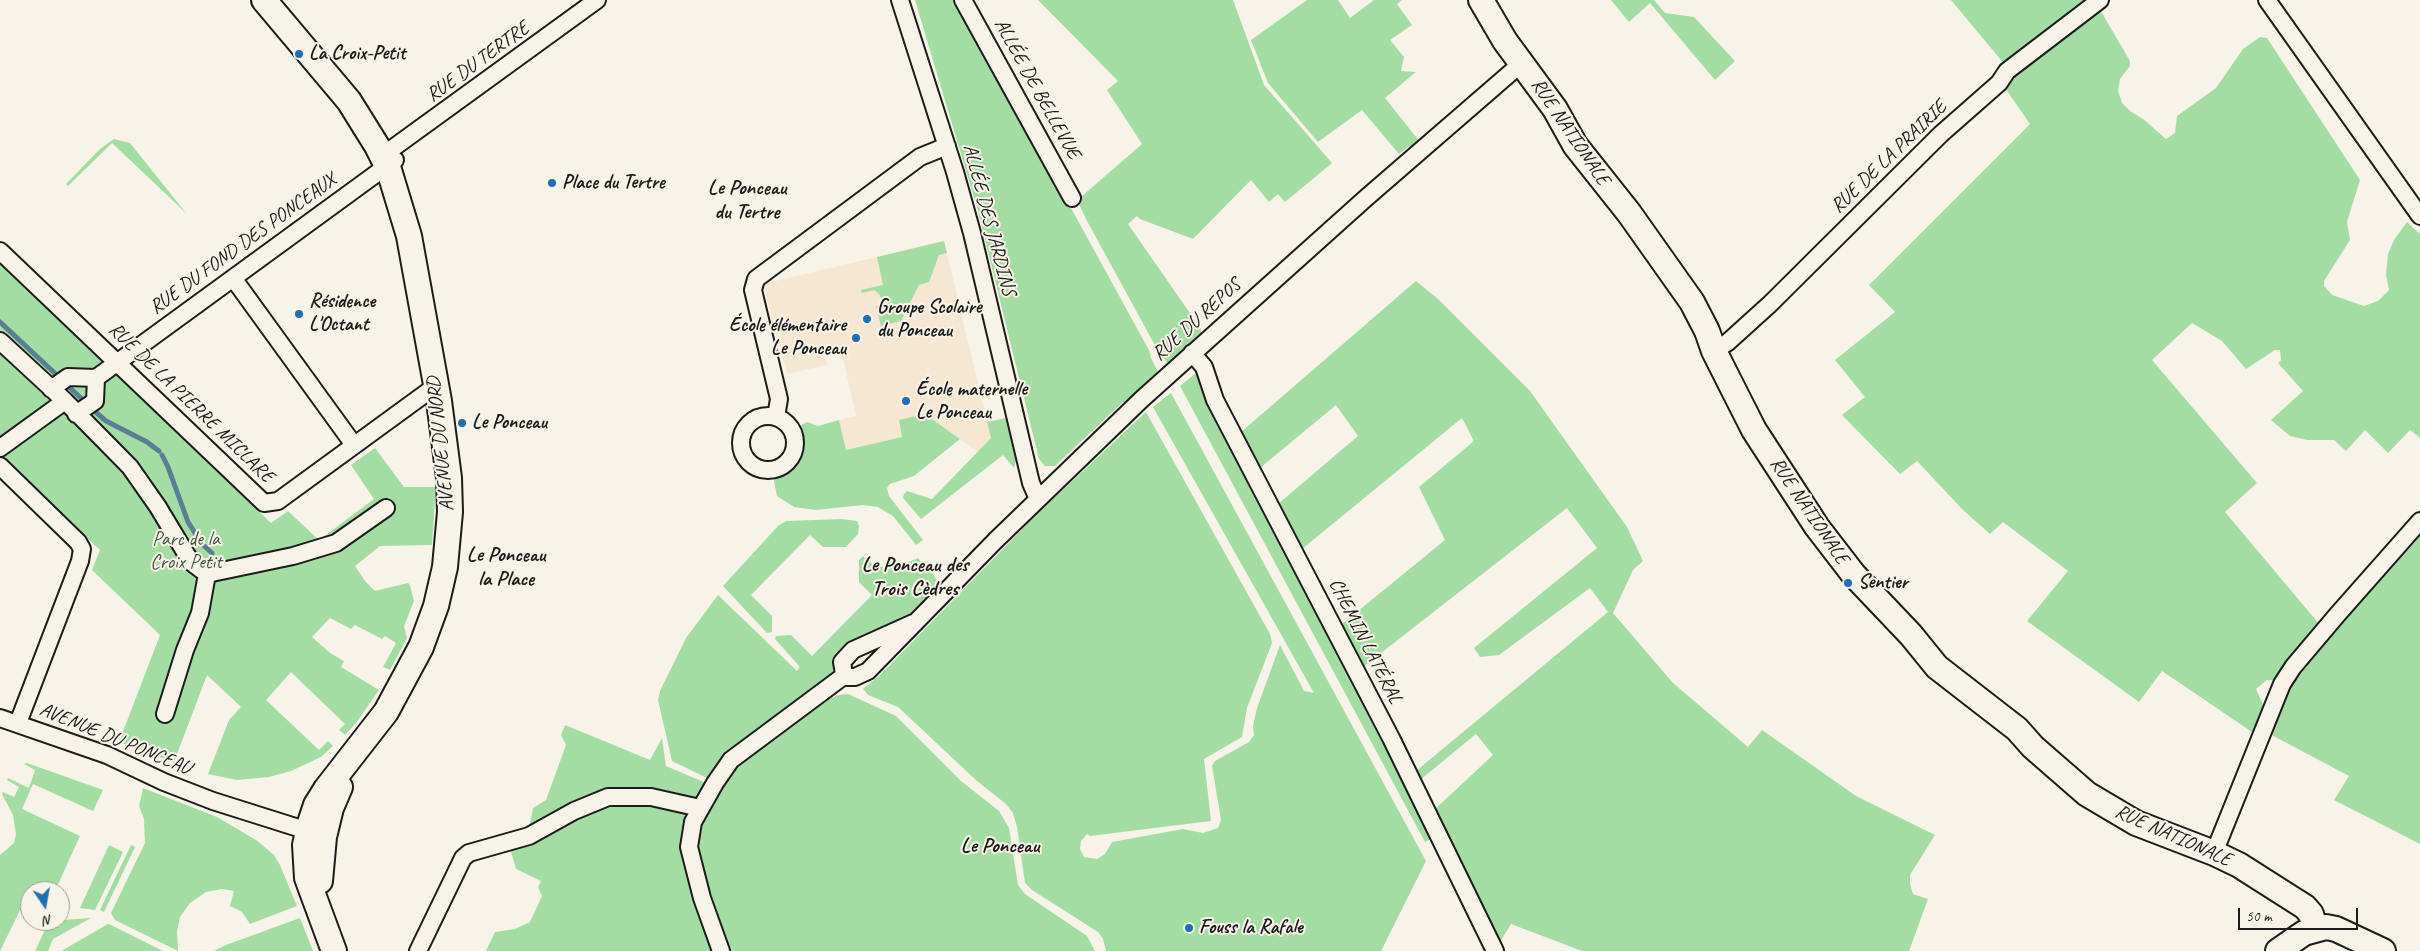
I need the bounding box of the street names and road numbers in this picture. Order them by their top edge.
street label: ALLÉE DE BELLEVUE [988,15,1086,163]
street label: RUE DU TERTRE [422,17,534,107]
street label: RUE NATIONALE [1525,74,1615,190]
street label: RUE DE LA PRAIRIE [1826,96,1952,218]
street label: ALLÉE DES JARDINS [957,141,1021,299]
street label: RUE DU FOND DES PONCEAUX [145,168,341,320]
street label: RUE DU REPOS [1148,274,1246,366]
street label: RUE DE LA PIERRE MICLARE [103,318,279,488]
street label: AVENUE DU NORD [422,375,460,513]
street label: RUE NATIONALE [1764,453,1854,569]
street label: CHEMIN LATÉRAL [1323,574,1407,708]
street label: AVENUE DU PONCEAU [36,698,194,780]
street label: RUE NATIONALE [2111,800,2235,872]

